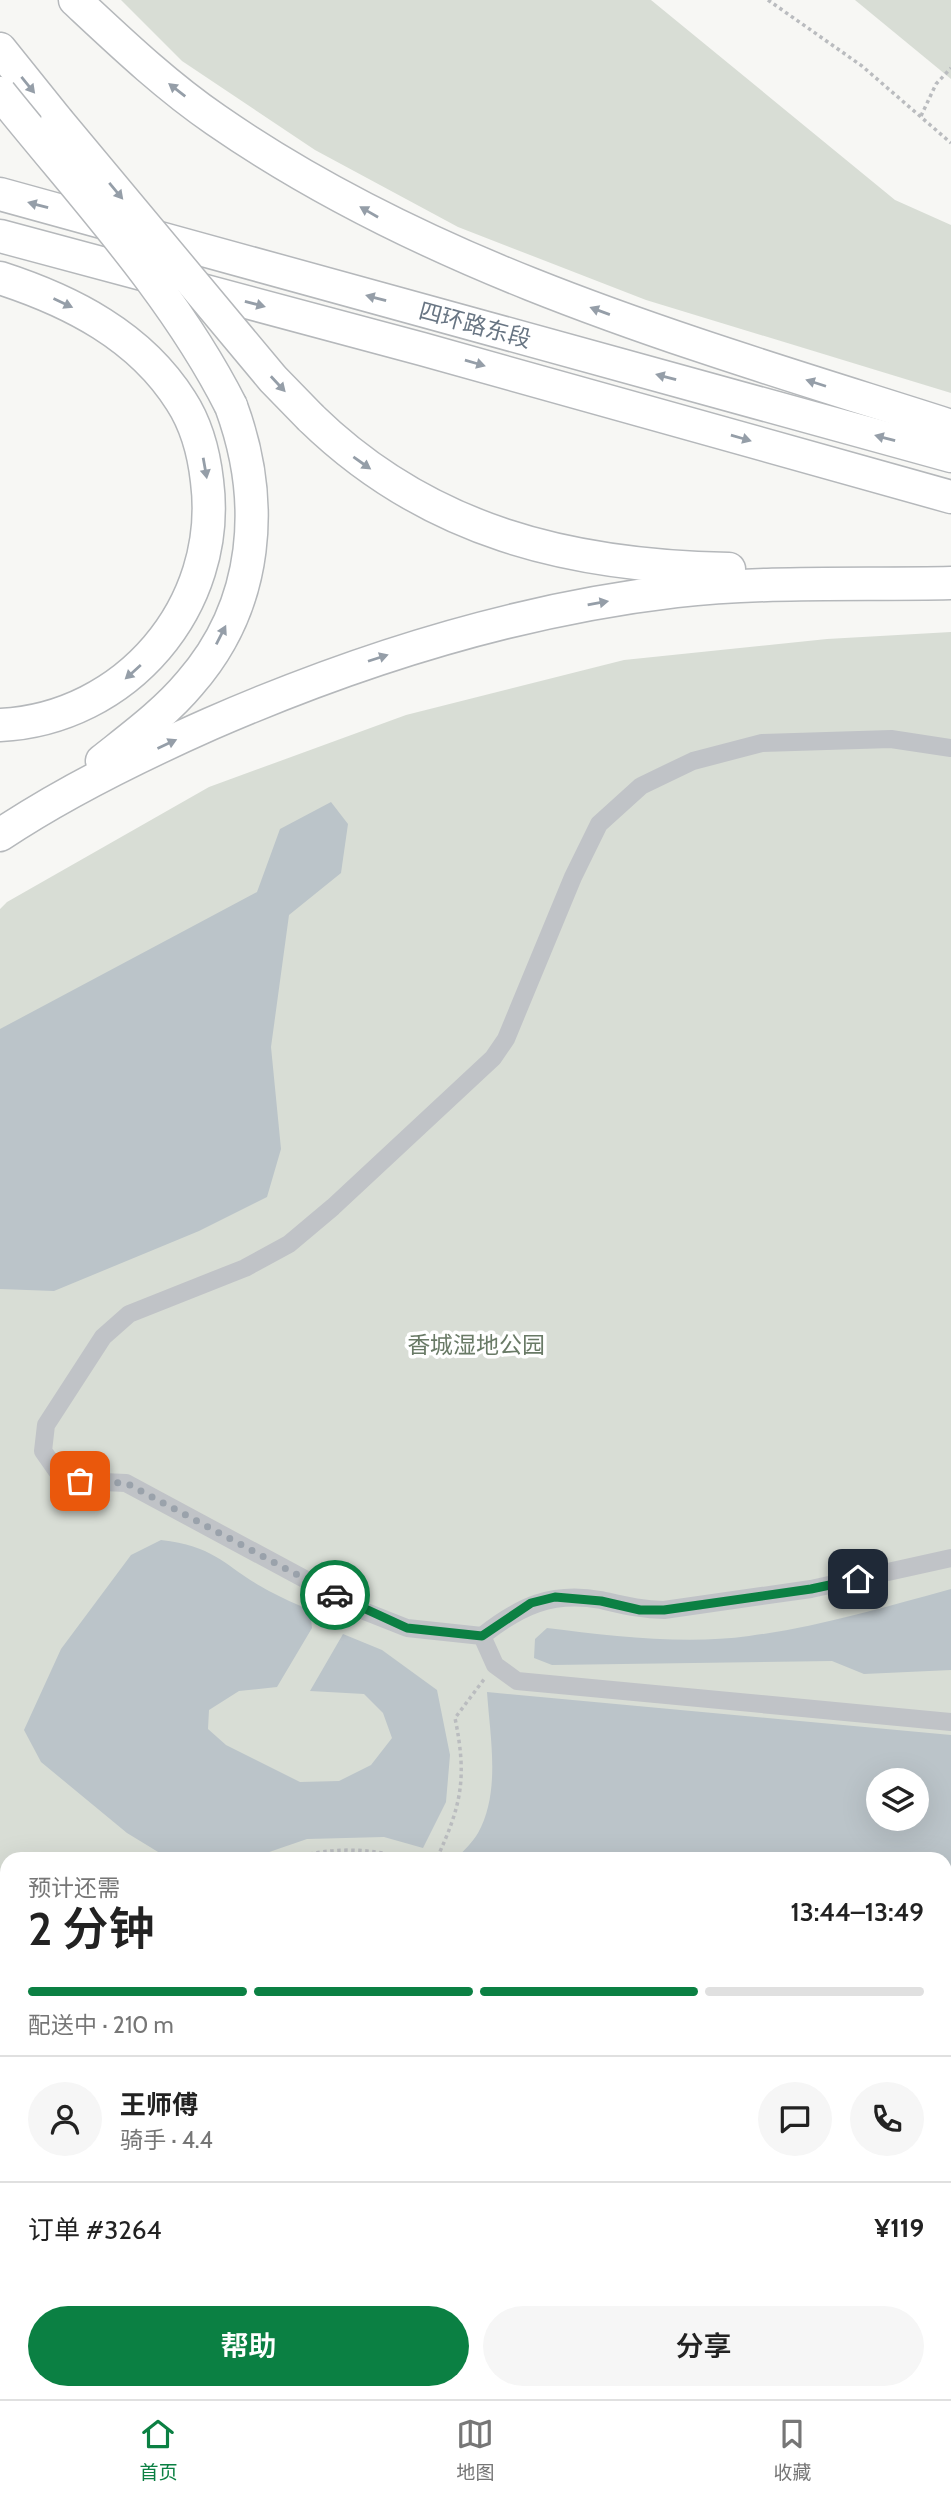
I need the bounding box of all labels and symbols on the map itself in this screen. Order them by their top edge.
one-way arrow [21,75,36,93]
one-way arrow [169,82,187,97]
one-way arrow [108,183,123,200]
one-way arrow [27,199,48,209]
one-way arrow [359,206,378,218]
one-way arrow [365,292,386,302]
one-way arrow [53,297,73,309]
street label: 四环路东段 [416,297,534,353]
one-way arrow [244,299,266,310]
one-way arrow [590,305,611,316]
one-way arrow [465,359,486,369]
one-way arrow [655,372,676,382]
one-way arrow [270,375,286,392]
one-way arrow [805,377,826,388]
one-way arrow [874,432,896,443]
one-way arrow [730,433,752,444]
one-way arrow [353,456,371,470]
one-way arrow [200,457,211,479]
one-way arrow [587,598,609,609]
one-way arrow [216,625,227,645]
one-way arrow [367,652,388,662]
one-way arrow [125,664,142,680]
one-way arrow [157,738,177,750]
park label: 香城湿地公园 [407,1331,545,1359]
pin [50,1451,110,1511]
pin [828,1549,888,1609]
courier [300,1560,370,1630]

